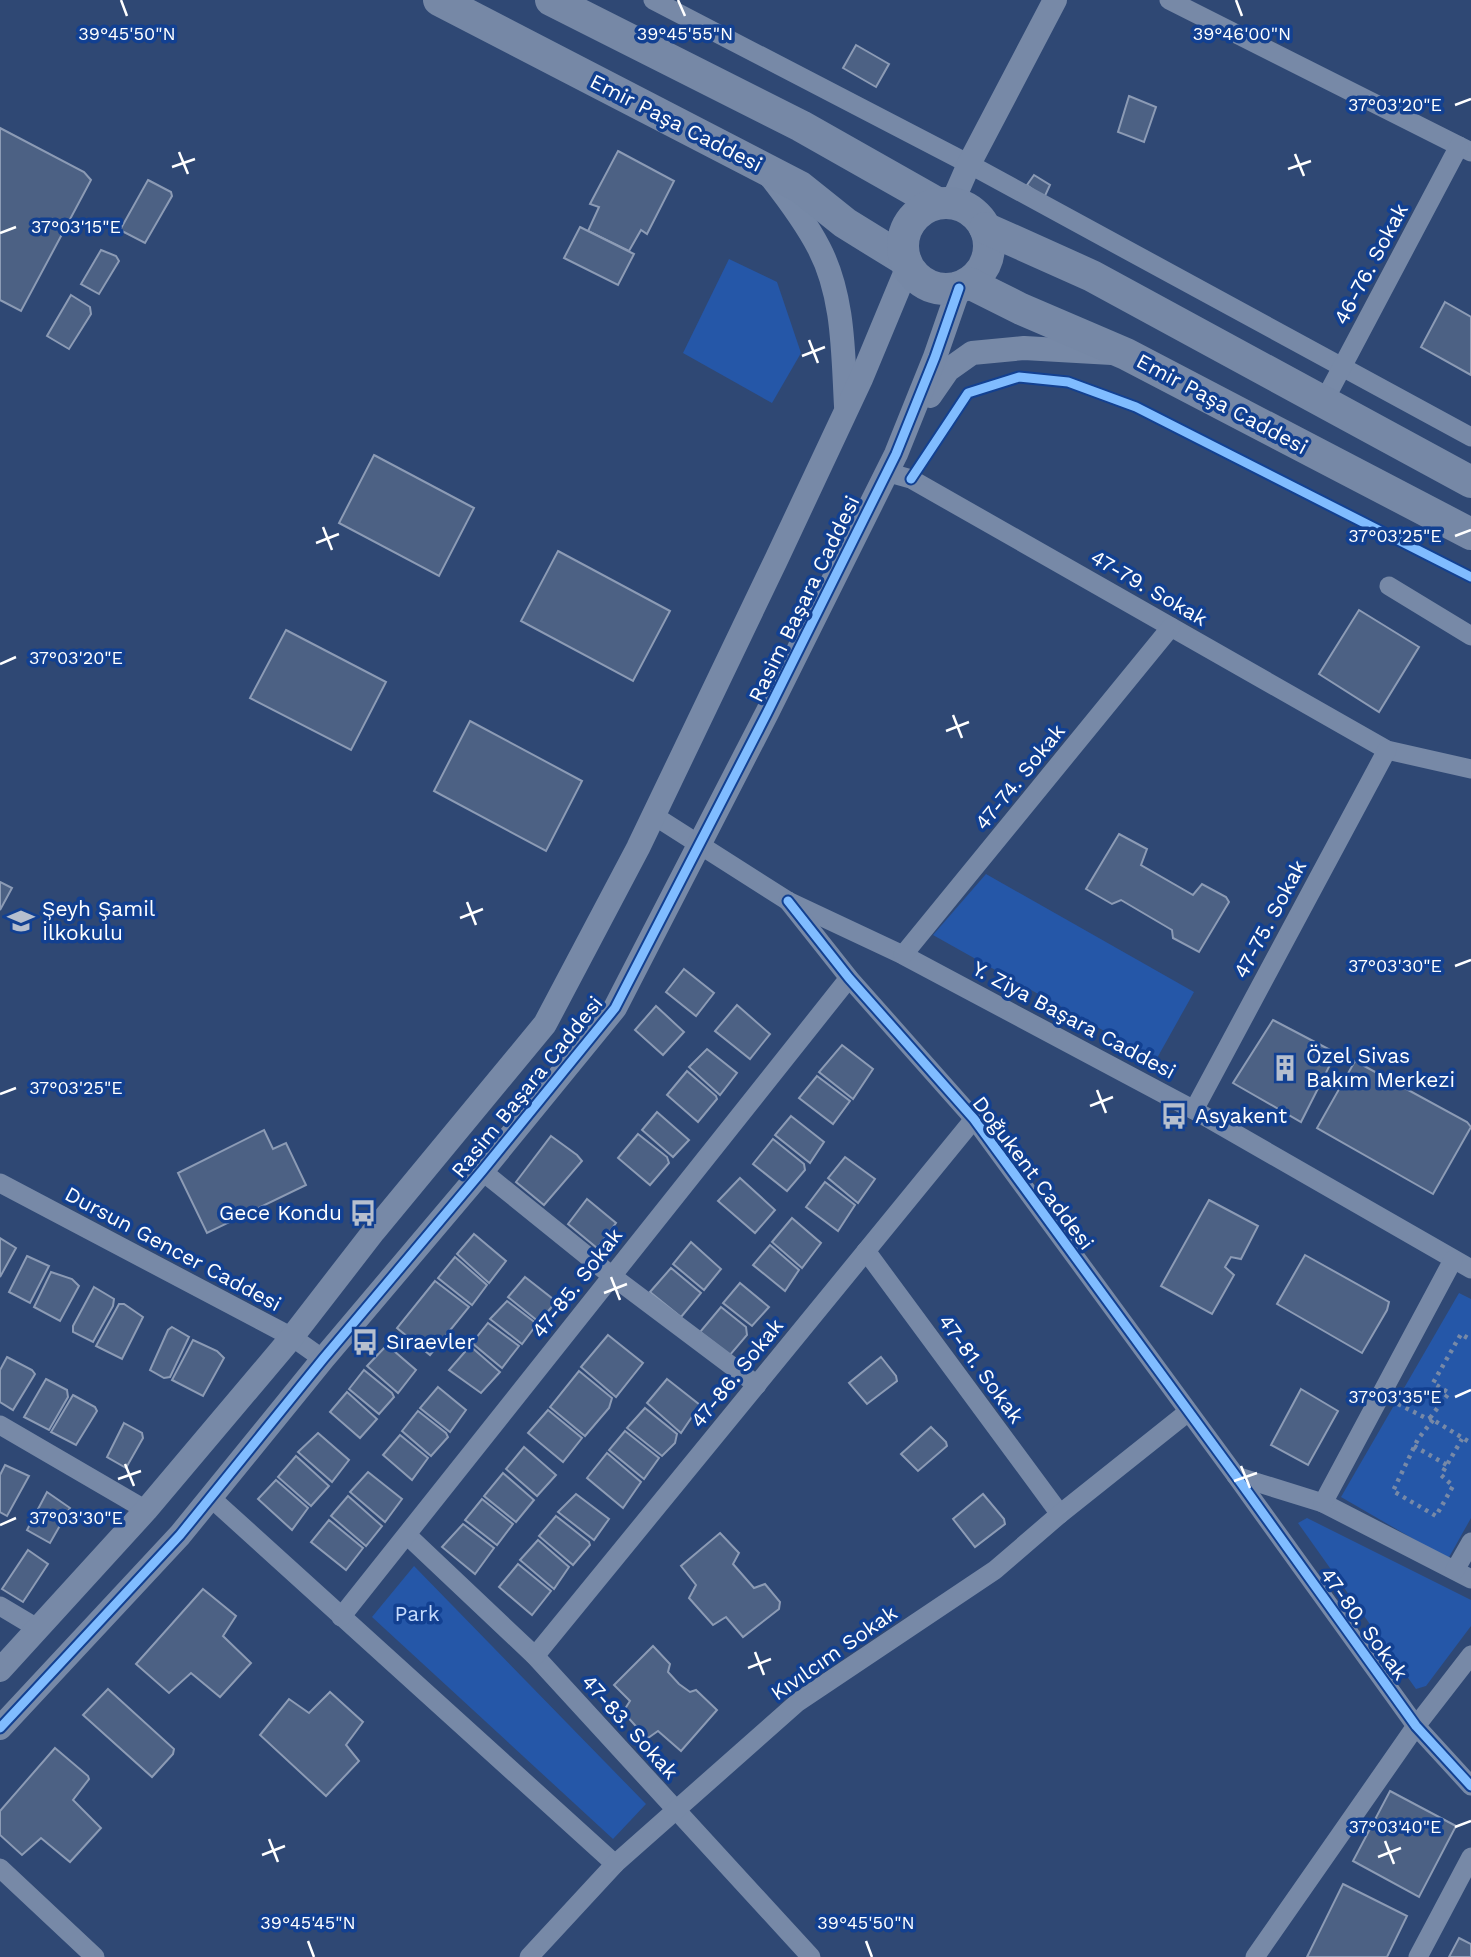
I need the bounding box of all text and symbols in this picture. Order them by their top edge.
text: 39°45'50"N [78,23,176,44]
text: 39°45'55"N [637,23,733,44]
text: 39°46'00"N [1193,23,1291,44]
street label: Emir Paşa Caddesi [586,68,767,177]
text: 37°03'20"E [1348,94,1442,115]
street label: 46-76. Sokak [1328,199,1413,329]
text: 37°03'15"E [31,216,121,237]
street label: Emir Paşa Caddesi [1133,348,1312,459]
street label: Rasim Başara Caddesi [743,492,864,706]
text: 37°03'25"E [1348,525,1442,546]
street label: 47-79. Sokak [1086,544,1212,631]
text: 37°03'20"E [29,647,123,668]
street label: 47-74. Sokak [969,719,1070,835]
street label: 47-75. Sokak [1228,855,1311,982]
place label: Şeyh Şamil İlkokulu [42,896,156,945]
school or university icon: Şeyh Şamil İlkokulu [6,906,36,936]
street label: Y. Ziya Başara Caddesi [968,955,1180,1084]
text: 37°03'30"E [1348,955,1442,976]
street label: Rasim Başara Caddesi [446,991,608,1183]
place label: Özel Sivas Bakım Merkezi [1306,1043,1455,1092]
building icon: Özel Sivas Bakım Merkezi [1270,1053,1300,1083]
text: 37°03'25"E [29,1077,123,1098]
street label: Doğukent Caddesi [968,1091,1099,1254]
bus stop icon: Asyakent [1159,1101,1189,1131]
place label: Asyakent [1195,1103,1287,1128]
street label: Dursun Gencer Caddesi [61,1181,286,1316]
bus stop icon: Gece Kondu [348,1198,378,1228]
place label: Gece Kondu [219,1200,342,1225]
street label: 47-85. Sokak [526,1223,627,1343]
street label: 47-81. Sokak [933,1309,1029,1428]
street label: 47-86. Sokak [685,1313,788,1432]
bus stop icon: Sıraevler [350,1327,380,1357]
place label: Sıraevler [386,1329,475,1354]
text: 37°03'35"E [1348,1386,1442,1407]
text: 37°03'30"E [29,1507,123,1528]
street label: 47-80. Sokak [1315,1563,1414,1685]
street label: Kıvılcım Sokak [766,1600,902,1705]
park label: Park [394,1601,440,1626]
street label: 47-83. Sokak [577,1669,684,1784]
text: 37°03'40"E [1349,1816,1442,1837]
text: 39°45'45"N [260,1912,356,1933]
text: 39°45'50"N [817,1912,915,1933]

